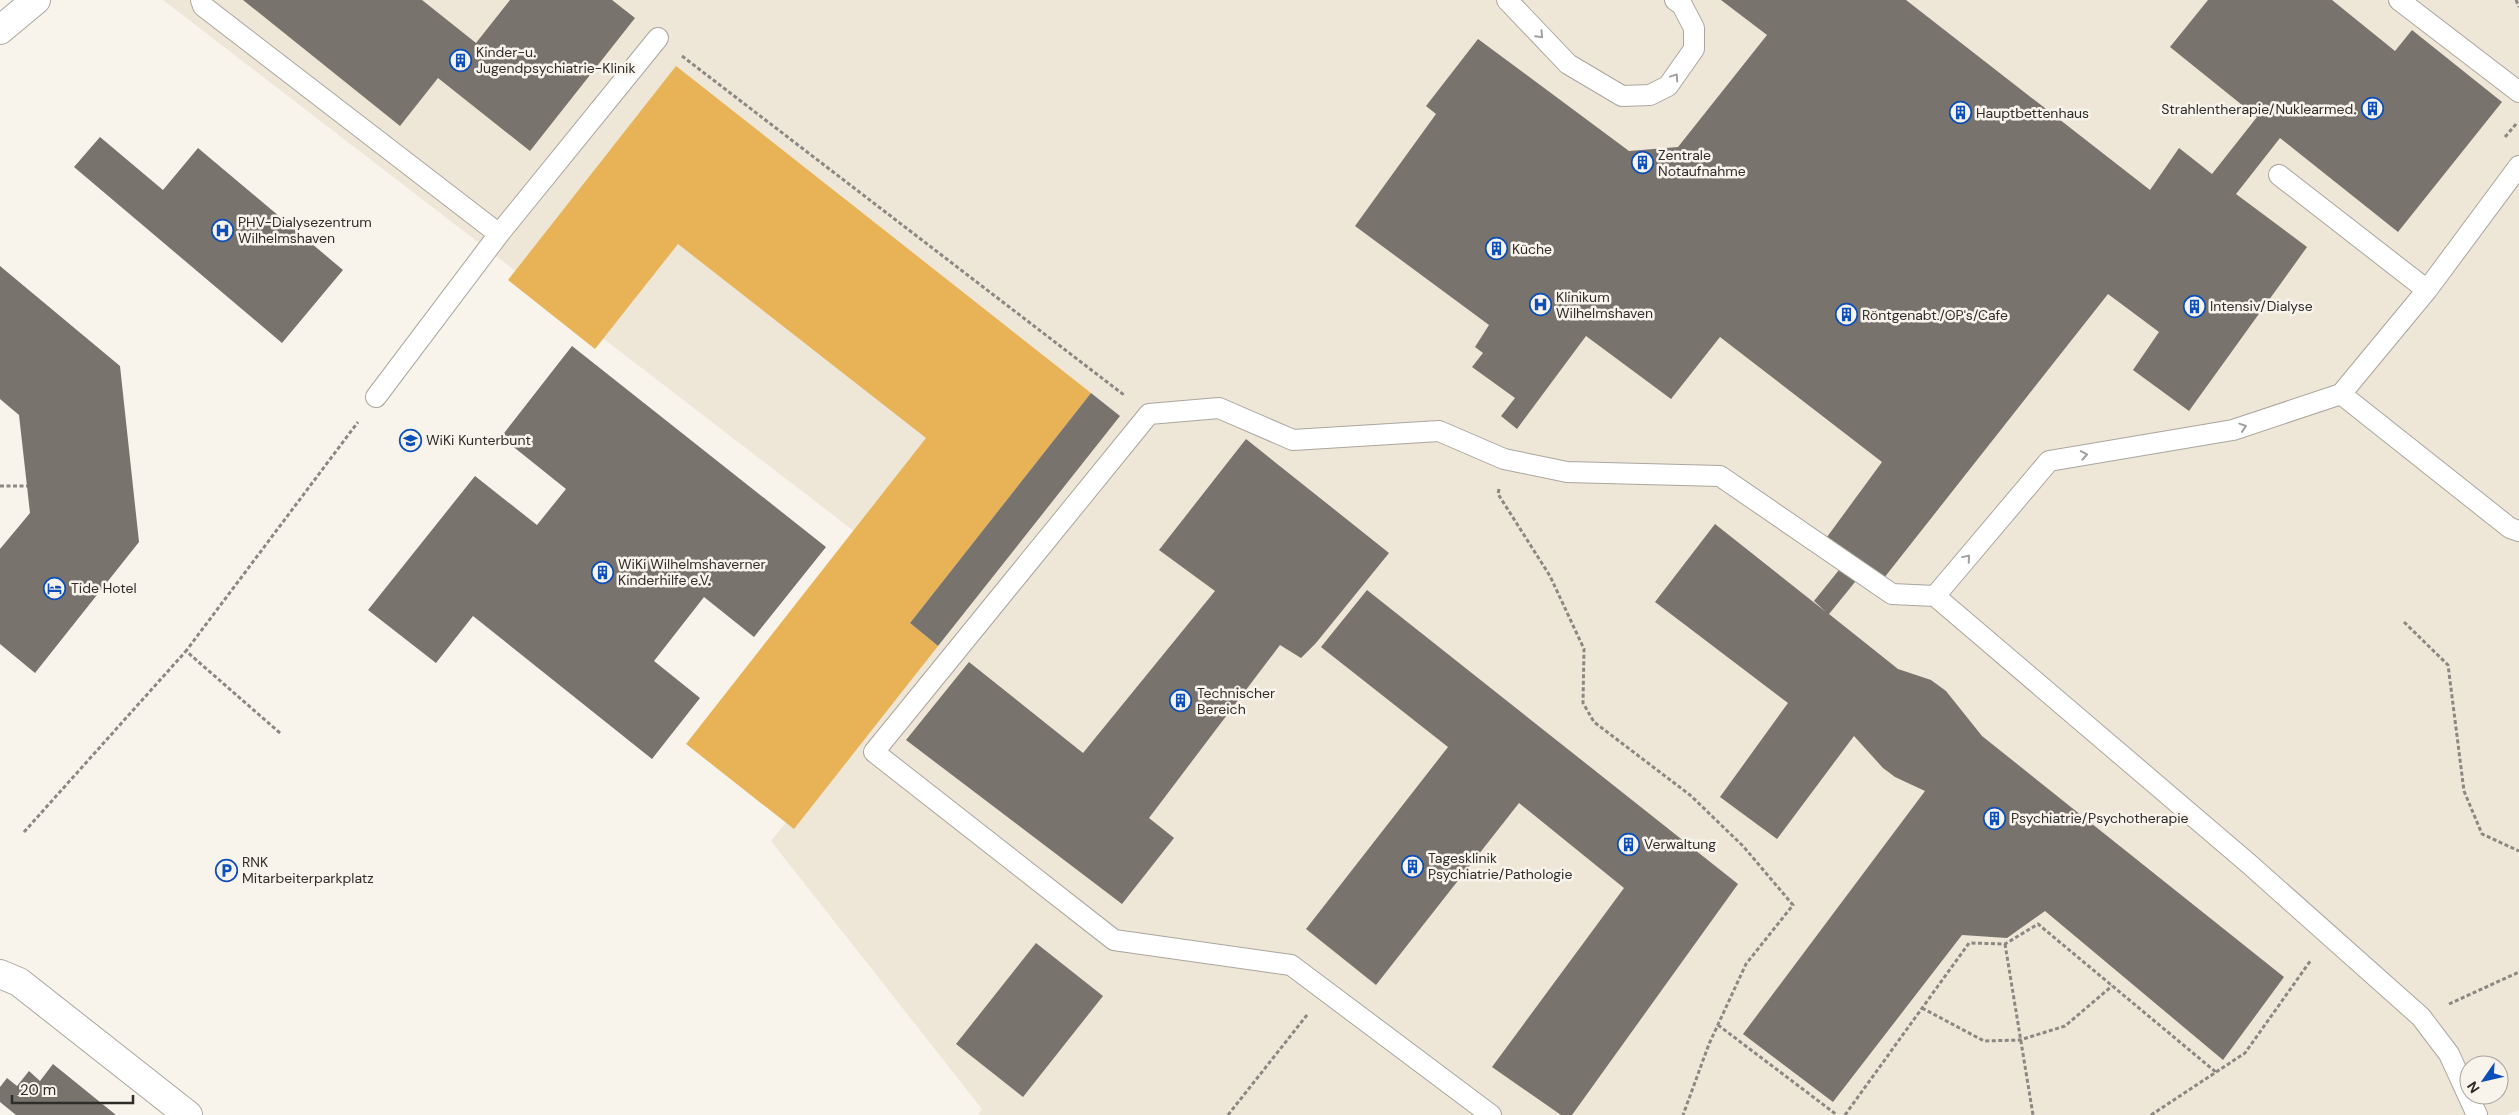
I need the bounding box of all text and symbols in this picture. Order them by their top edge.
one-way arrow [1534,30,1543,39]
place label: Kinder-u. Jugendpsychiatrie-Klinik [476,43,635,77]
building icon: Kinder-u. Jugendpsychiatrie-Klinik [448,48,472,72]
one-way arrow [1668,73,1678,82]
building icon: Strahlentherapie/Nuklearmed. [2360,97,2384,121]
place label: Strahlentherapie/Nuklearmed. [2161,100,2356,118]
building icon: Hauptbettenhaus [1948,101,1972,125]
place label: Hauptbettenhaus [1976,104,2089,122]
place label: Zentrale Notaufnahme [1658,146,1746,180]
building icon: Zentrale Notaufnahme [1630,151,1654,175]
place label: PHV-Dialysezentrum Wilhelmshaven [238,213,372,247]
hospital icon: PHV-Dialysezentrum Wilhelmshaven [210,218,234,242]
building icon: Küche [1484,237,1508,261]
place label: Küche [1512,240,1552,258]
place label: Klinikum Wilhelmshaven [1556,288,1653,322]
hospital icon: Klinikum Wilhelmshaven [1528,293,1552,317]
building icon: Intensiv/Dialyse [2182,294,2206,318]
place label: Intensiv/Dialyse [2210,297,2313,315]
building icon: Röntgenabt./OP's/Cafe [1834,303,1858,327]
place label: Röntgenabt./OP's/Cafe [1862,306,2008,324]
one-way arrow [2239,422,2247,432]
school or university icon: WiKi Kunterbunt [398,428,422,452]
place label: WiKi Kunterbunt [426,431,531,449]
one-way arrow [2079,451,2088,461]
place label: WiKi Wilhelmshaverner Kinderhilfe e.V. [618,555,766,589]
one-way arrow [1961,555,1970,564]
building icon: WiKi Wilhelmshaverner Kinderhilfe e.V. [590,560,614,584]
hotel icon: Tide Hotel [43,576,67,600]
place label: Tide Hotel [71,579,137,597]
place label: Technischer Bereich [1197,684,1275,718]
building icon: Technischer Bereich [1169,689,1193,713]
building icon: Psychiatrie/Psychotherapie [1983,806,2007,830]
place label: Psychiatrie/Psychotherapie [2011,809,2189,827]
building icon: Verwaltung [1616,832,1640,856]
place label: Verwaltung [1644,835,1716,853]
place label: Tagesklinik Psychiatrie/Pathologie [1428,849,1572,883]
place label: RNK Mitarbeiterparkplatz [242,853,374,887]
building icon: Tagesklinik Psychiatrie/Pathologie [1400,854,1424,878]
parking icon: RNK Mitarbeiterparkplatz [214,858,238,882]
north arrow [2459,1055,2509,1105]
scale bar [12,1072,134,1104]
text: N [2463,1078,2484,1097]
text: 20 m [20,1080,56,1100]

